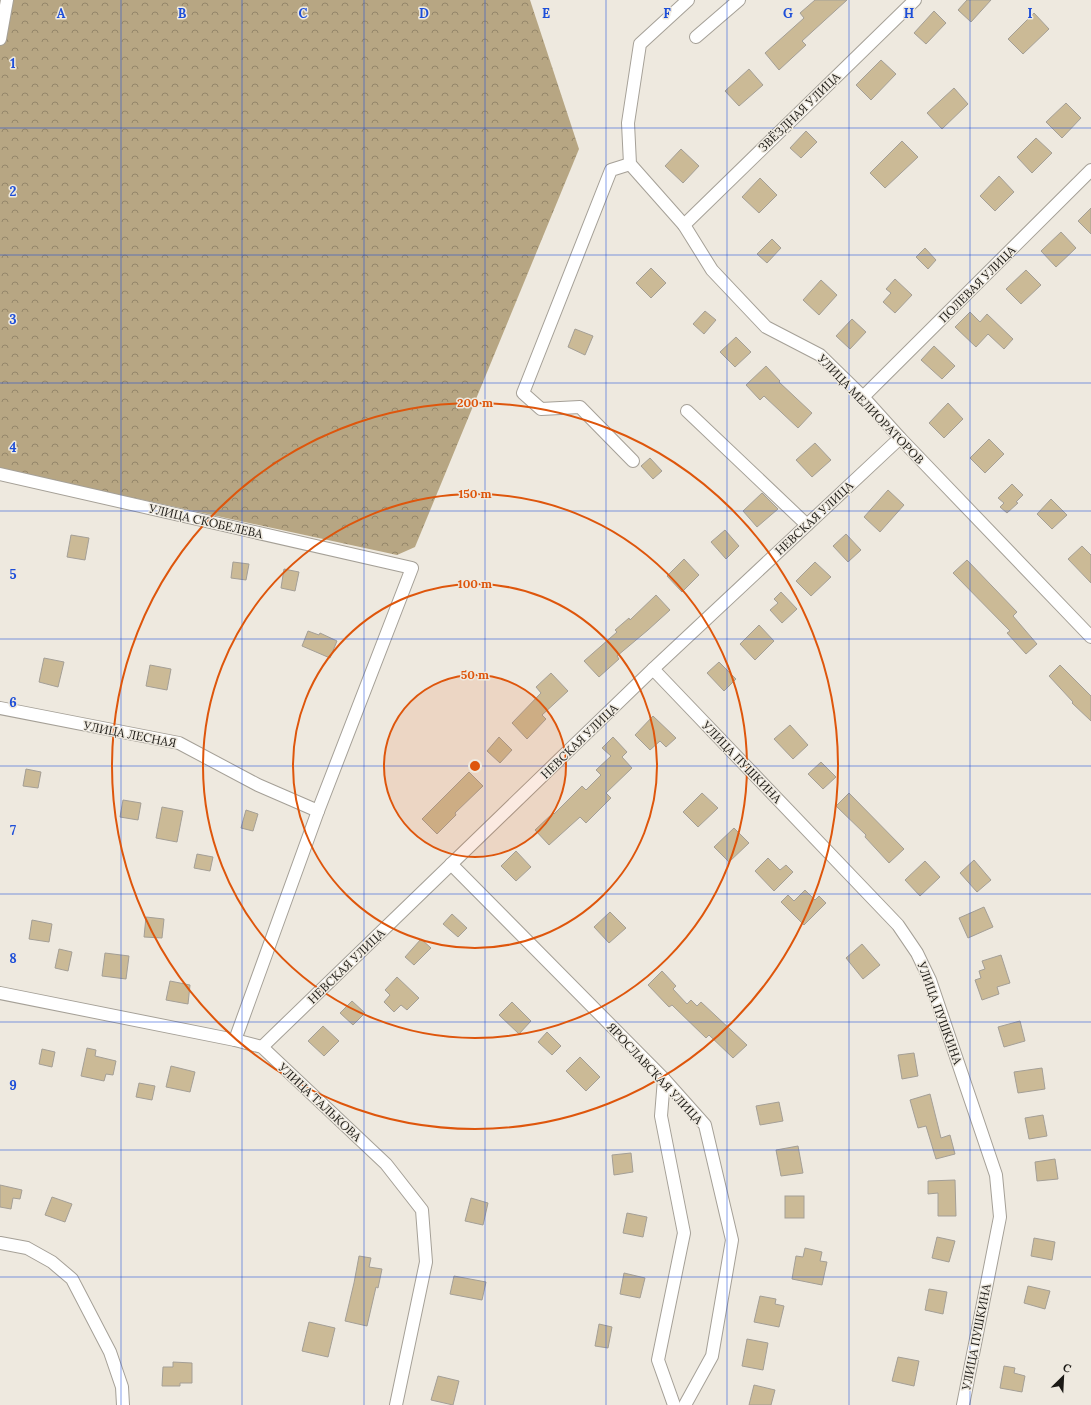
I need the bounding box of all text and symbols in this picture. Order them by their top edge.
text: A [57,5,66,22]
text: B [178,5,187,22]
text: C [299,5,308,22]
text: D [419,5,429,22]
text: E [542,5,550,22]
text: F [663,5,671,22]
text: G [783,5,793,22]
text: H [904,5,914,22]
text: I [1027,5,1033,22]
text: 1 [10,55,16,72]
street label: ЗВЁЗДНАЯ УЛИЦА [755,69,843,155]
text: 2 [10,183,17,200]
street label: ПОЛЕВАЯ УЛИЦА [936,242,1019,325]
text: 3 [9,311,17,328]
street label: УЛИЦА МЕЛИОРАТОРОВ [814,350,927,467]
text: 200 m [457,395,493,410]
text: 4 [9,439,17,456]
street label: НЕВСКАЯ УЛИЦА [772,478,857,558]
text: 150 m [458,486,492,501]
street label: УЛИЦА СКОБЕЛЕВА [147,500,265,542]
text: 5 [9,566,17,583]
text: 100 m [458,576,492,591]
text: 50 m [461,667,489,682]
text: 6 [9,694,17,711]
street label: НЕВСКАЯ УЛИЦА [537,700,621,782]
street label: УЛИЦА ЛЕСНАЯ [81,717,178,750]
street label: УЛИЦА ПУШКИНА [698,717,785,806]
centre of rings [468,759,482,773]
text: 7 [10,822,16,839]
street label: НЕВСКАЯ УЛИЦА [304,925,388,1007]
text: 8 [9,950,17,967]
street label: УЛИЦА ПУШКИНА [914,959,966,1067]
street label: ЯРОСЛАВСКАЯ УЛИЦА [604,1019,706,1127]
street label: УЛИЦА ТАЛЬКОВА [275,1059,365,1145]
text: 9 [9,1077,17,1094]
street label: УЛИЦА ПУШКИНА [958,1282,994,1392]
north arrow [1043,1357,1083,1397]
text: С [1061,1360,1074,1376]

